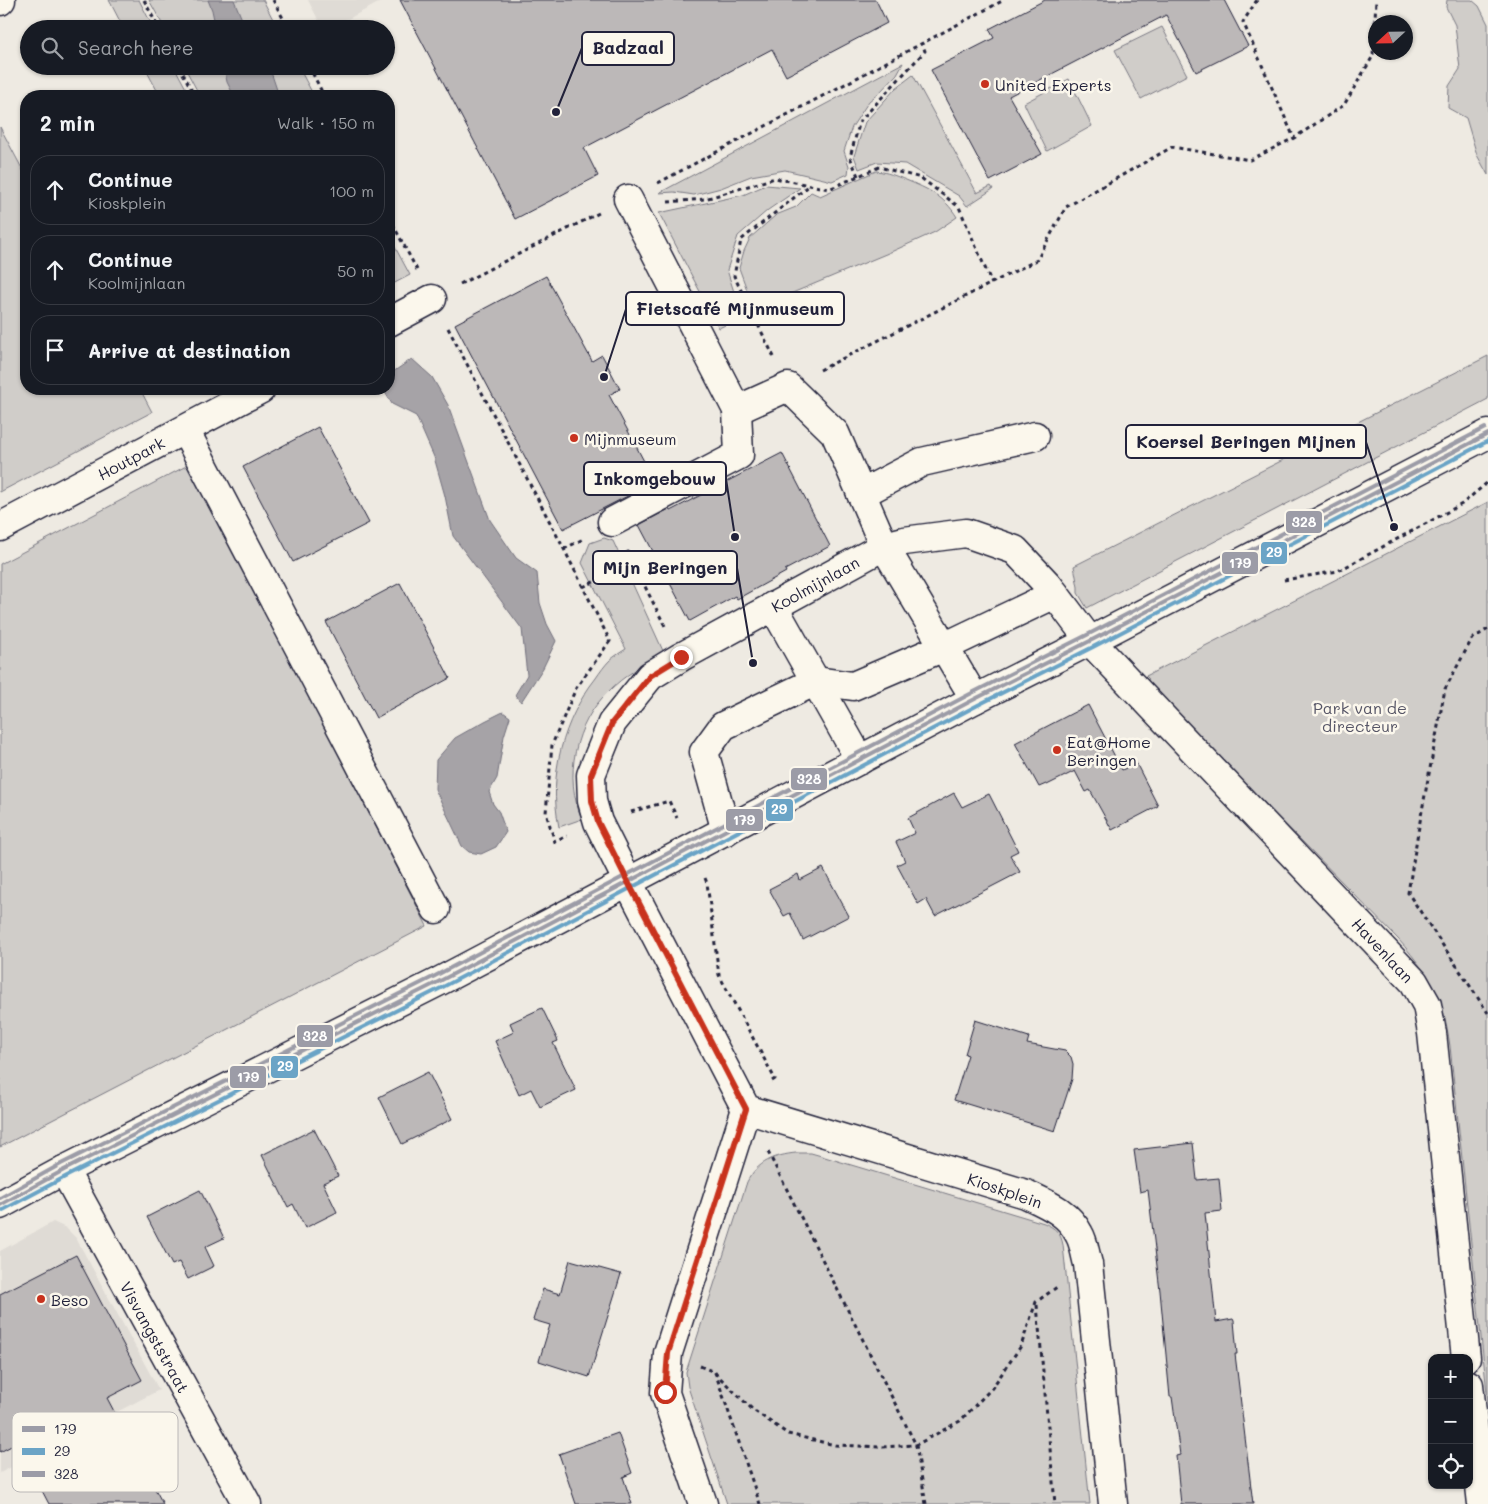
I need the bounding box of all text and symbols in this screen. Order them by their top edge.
north arrow [1368,15,1413,60]
search box [20,20,395,75]
callout: Badzaal [582,32,674,65]
icon: search [38,34,66,62]
text: Search here [78,35,194,60]
text: Badzaal [592,35,664,59]
place label: United Experts [995,74,1112,95]
marker: United Experts [979,78,991,90]
text: 2 min [40,109,95,136]
text: Walk · 150 m [277,112,375,133]
text: Continue [88,167,173,192]
icon: ahead [41,176,69,204]
text: 100 m [329,180,374,201]
text: Kioskplein [88,192,166,213]
text: Continue [88,247,173,272]
icon: ahead [41,256,69,284]
text: 50 m [337,260,374,281]
text: Koolmijnlaan [88,272,185,293]
callout: Fietscafé Mijnmuseum [626,292,844,325]
text: Fietscafé Mijnmuseum [636,296,834,320]
icon: arrive [41,336,69,364]
text: Arrive at destination [88,338,291,363]
callout: Koersel Beringen Mijnen [1126,425,1366,458]
place label: Mijnmuseum [584,428,677,449]
text: Koersel Beringen Mijnen [1136,429,1356,453]
street label: Houtpark [94,432,168,484]
marker: Mijnmuseum [568,432,580,444]
callout: Inkomgebouw [584,462,726,495]
text: Inkomgebouw [594,466,716,490]
line badge: 328 [1285,510,1323,534]
text: 328 [1292,512,1317,531]
line badge: 29 [1260,541,1288,565]
text: 29 [1266,542,1283,561]
callout: Mijn Beringen [593,551,737,584]
street label: Koolmijnlaan [767,551,863,617]
line badge: 179 [1221,551,1259,575]
text: 179 [1229,553,1252,572]
text: Mijn Beringen [603,555,727,579]
route end [670,646,693,669]
park label: Park van de directeur [1313,697,1407,736]
place label: Eat@Home Beringen [1067,731,1151,770]
marker: Eat@Home Beringen [1051,744,1063,756]
line badge: 328 [790,767,828,791]
text: 328 [797,769,822,788]
line badge: 29 [765,798,794,822]
text: 29 [771,799,788,818]
line badge: 179 [725,808,764,832]
text: 179 [733,810,756,829]
street label: Havenlaan [1348,913,1418,987]
line badge: 328 [296,1024,334,1048]
text: 328 [303,1026,328,1045]
line badge: 29 [270,1055,299,1079]
text: 29 [277,1056,294,1075]
line badge: 179 [229,1065,267,1089]
text: 179 [237,1067,260,1086]
street label: Kioskplein [965,1167,1045,1213]
street label: Visvangststraat [116,1278,194,1396]
place label: Beso [51,1289,88,1310]
marker: Beso [35,1293,47,1305]
map controls [1428,1354,1473,1489]
button: + [1428,1354,1473,1399]
route start [654,1381,677,1404]
button: − [1428,1399,1473,1444]
legend [12,1412,178,1492]
text: 179 [54,1419,76,1438]
text: 29 [54,1441,70,1460]
button: locate [1428,1444,1473,1489]
text: 328 [54,1464,78,1483]

